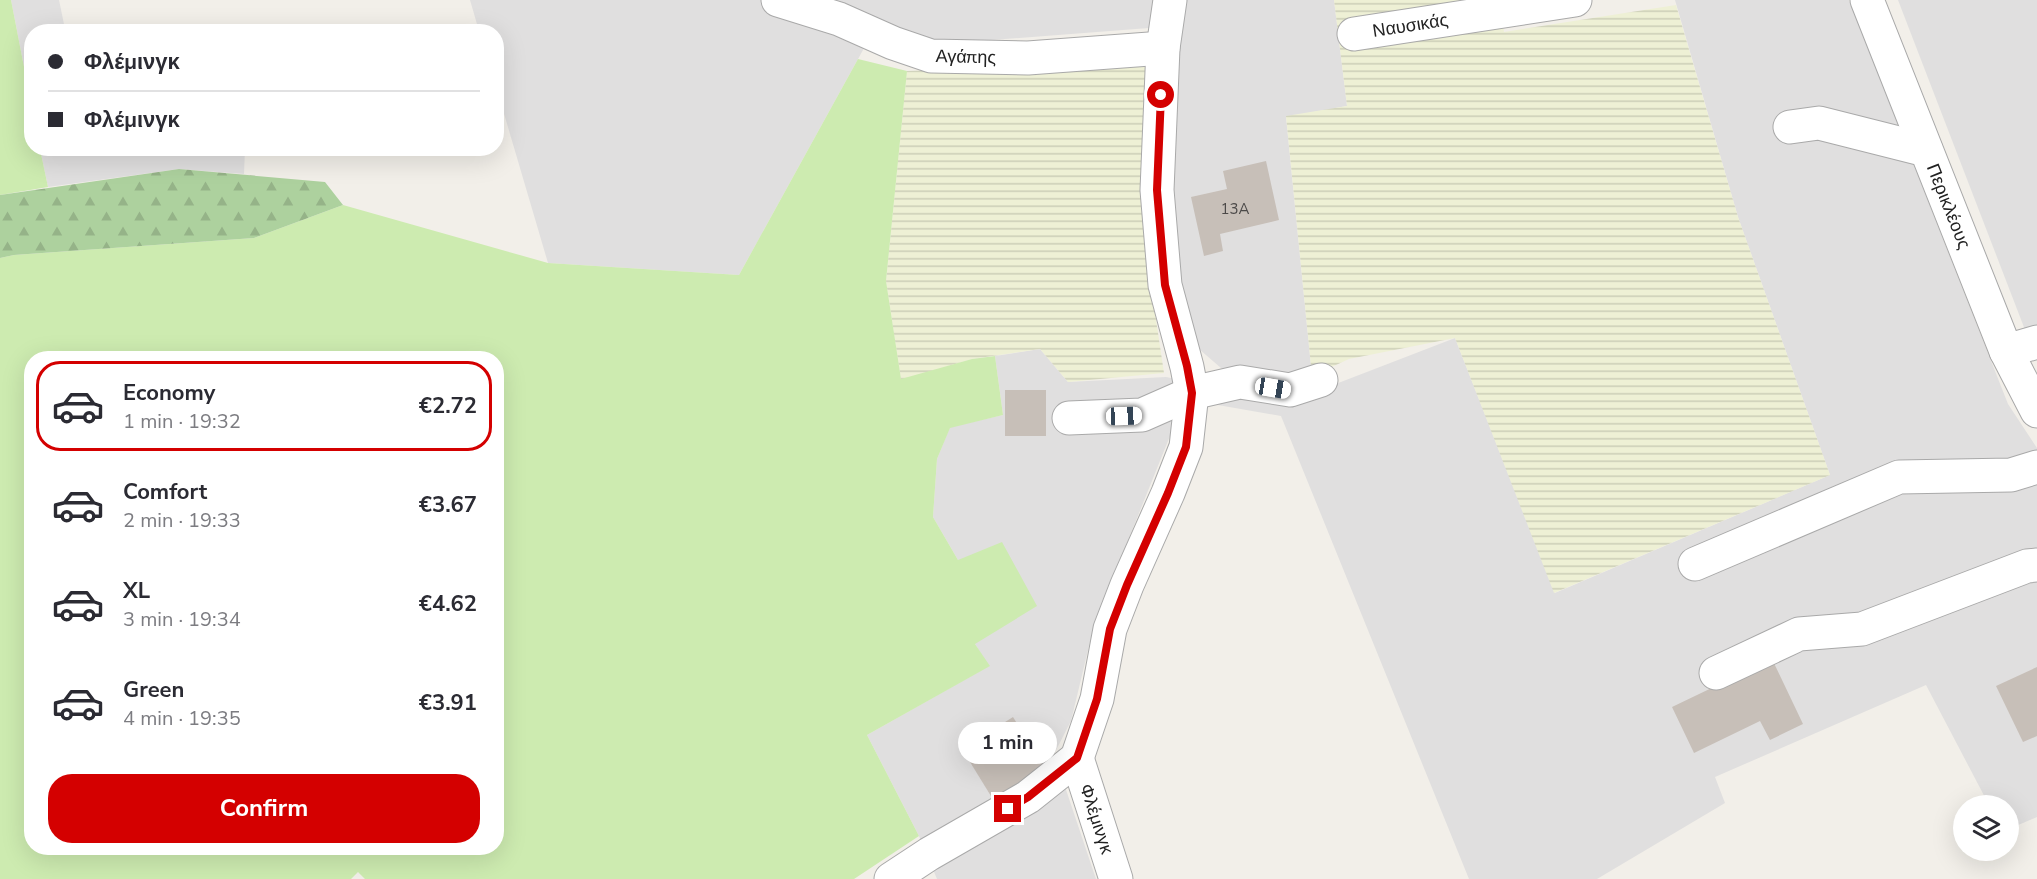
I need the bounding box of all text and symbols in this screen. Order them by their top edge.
street label: Ναυσικάς [1371,8,1450,43]
street label: Αγάπης [935,44,997,69]
text: Φλέμινγκ [84,47,180,77]
route start [1147,81,1174,108]
text: Φλέμινγκ [84,105,180,135]
street label: Περικλέους [1921,160,1977,253]
house number: 13A [1221,199,1250,219]
car [1254,376,1292,400]
text: Economy [123,378,215,408]
icon: car [51,379,105,433]
text: €2.72 [419,391,477,421]
car [1106,406,1142,426]
text: 1 min · 19:32 [123,408,241,435]
text: Comfort [123,477,207,507]
icon: car [51,478,105,532]
text: €3.67 [419,490,477,520]
text: 2 min · 19:33 [123,507,241,534]
text: XL [123,576,150,606]
icon: car [51,577,105,631]
text: €4.62 [419,589,477,619]
text: 3 min · 19:34 [123,606,241,633]
text: Green [123,675,184,705]
icon: car [51,676,105,730]
text: €3.91 [419,688,477,718]
text: 4 min · 19:35 [123,705,241,732]
callout: 1 min [958,722,1058,764]
text: 1 min [982,729,1033,756]
button: Confirm [48,774,480,843]
street label: Φλέμινγκ [1074,781,1119,858]
route end [994,795,1021,822]
map controls [1953,795,2019,861]
button: layers [1953,795,2019,861]

